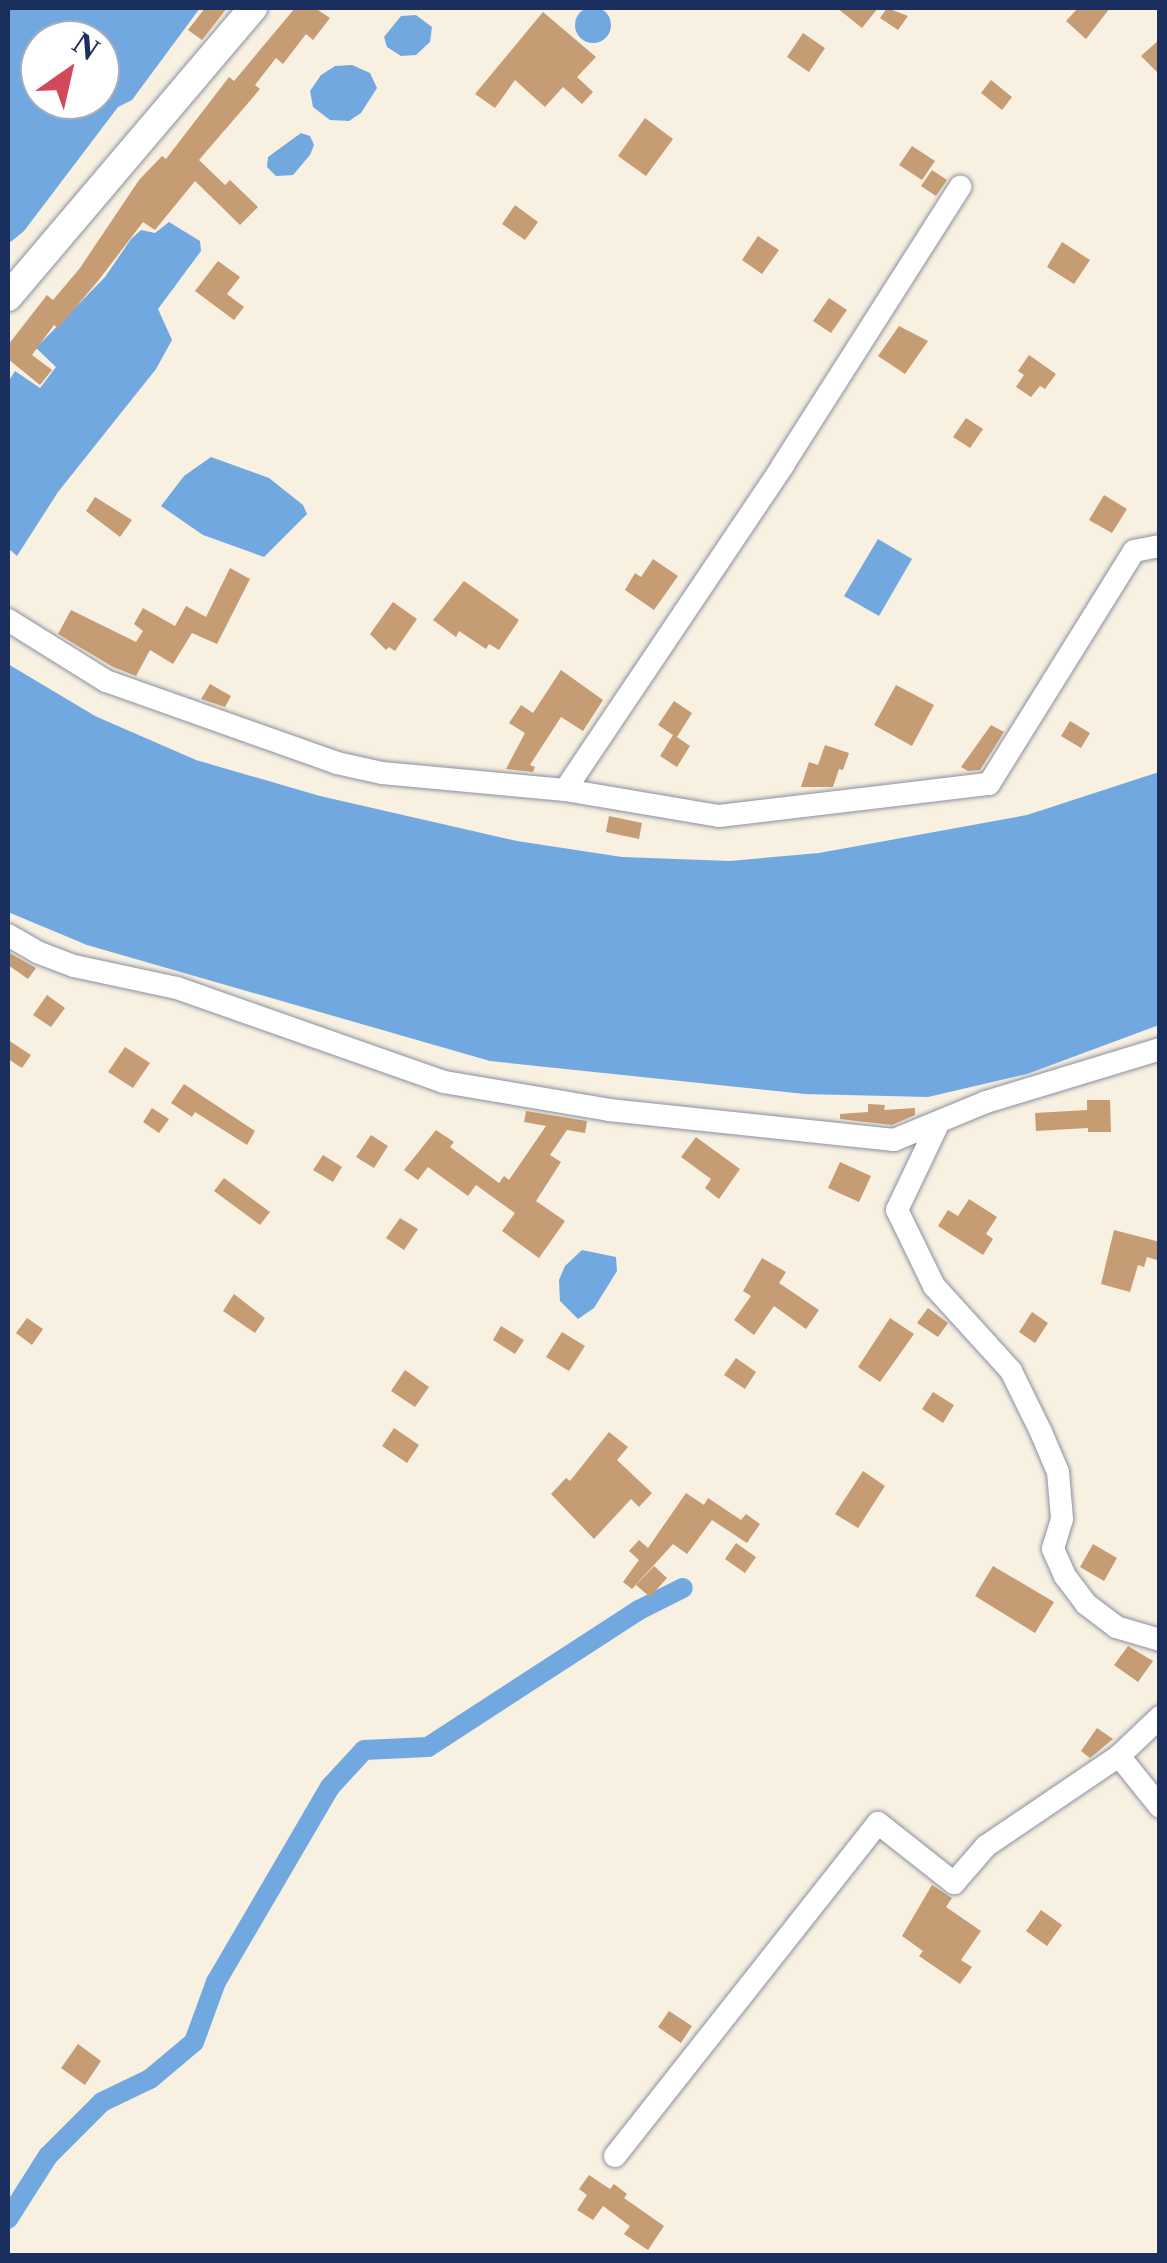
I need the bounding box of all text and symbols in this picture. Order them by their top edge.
north arrow [20,20,120,120]
text: N [66,26,105,68]

